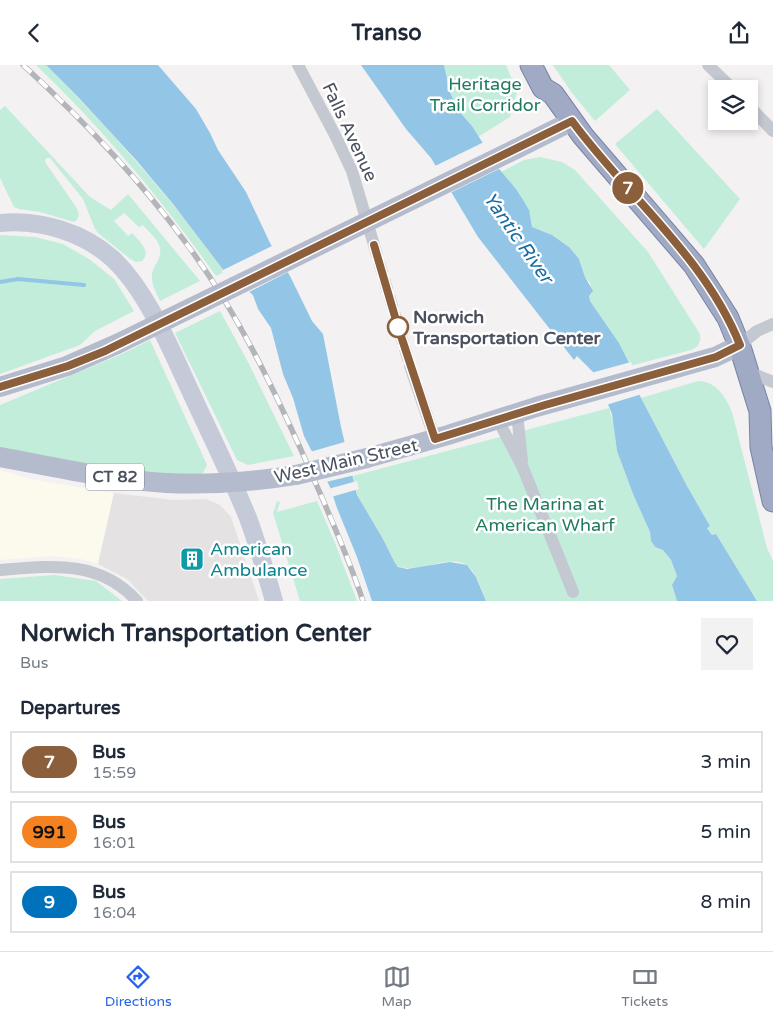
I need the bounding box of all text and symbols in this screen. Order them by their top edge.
icon: back [20,19,48,47]
icon: share [725,19,753,47]
text: Transo [351,20,422,46]
park label: Heritage Trail Corridor [429,73,541,116]
street label: Falls Avenue [318,79,382,185]
map controls [708,80,758,130]
button: layers [708,80,758,130]
line badge: 7 [612,172,644,204]
text: 7 [622,177,634,199]
water label: Yantic River [479,188,559,290]
place label: Norwich Transportation Center [412,306,602,349]
marker: Norwich Transportation Center [387,316,409,338]
street label: West Main Street [272,434,420,488]
road number: CT 82 [86,463,144,491]
park label: The Marina at American Wharf [475,493,615,536]
place label: American Ambulance [210,538,307,581]
building icon: American Ambulance [179,546,205,572]
button: heart [701,618,753,670]
text: Norwich Transportation Center [20,619,371,648]
text: Bus [20,653,48,673]
text: Departures [20,697,120,719]
text: Bus [92,741,126,763]
text: 7 [44,751,55,773]
text: 3 min [700,751,751,773]
text: 15:59 [92,763,136,783]
text: Bus [92,811,126,833]
text: 991 [33,821,66,843]
text: 5 min [700,821,751,843]
text: 16:01 [92,833,136,853]
text: Bus [92,881,126,903]
text: 9 [44,891,55,913]
text: 8 min [700,891,751,913]
text: 16:04 [92,903,136,923]
tab: Directions [105,963,172,1010]
tab: Map [381,963,412,1010]
tab: Tickets [621,963,668,1010]

